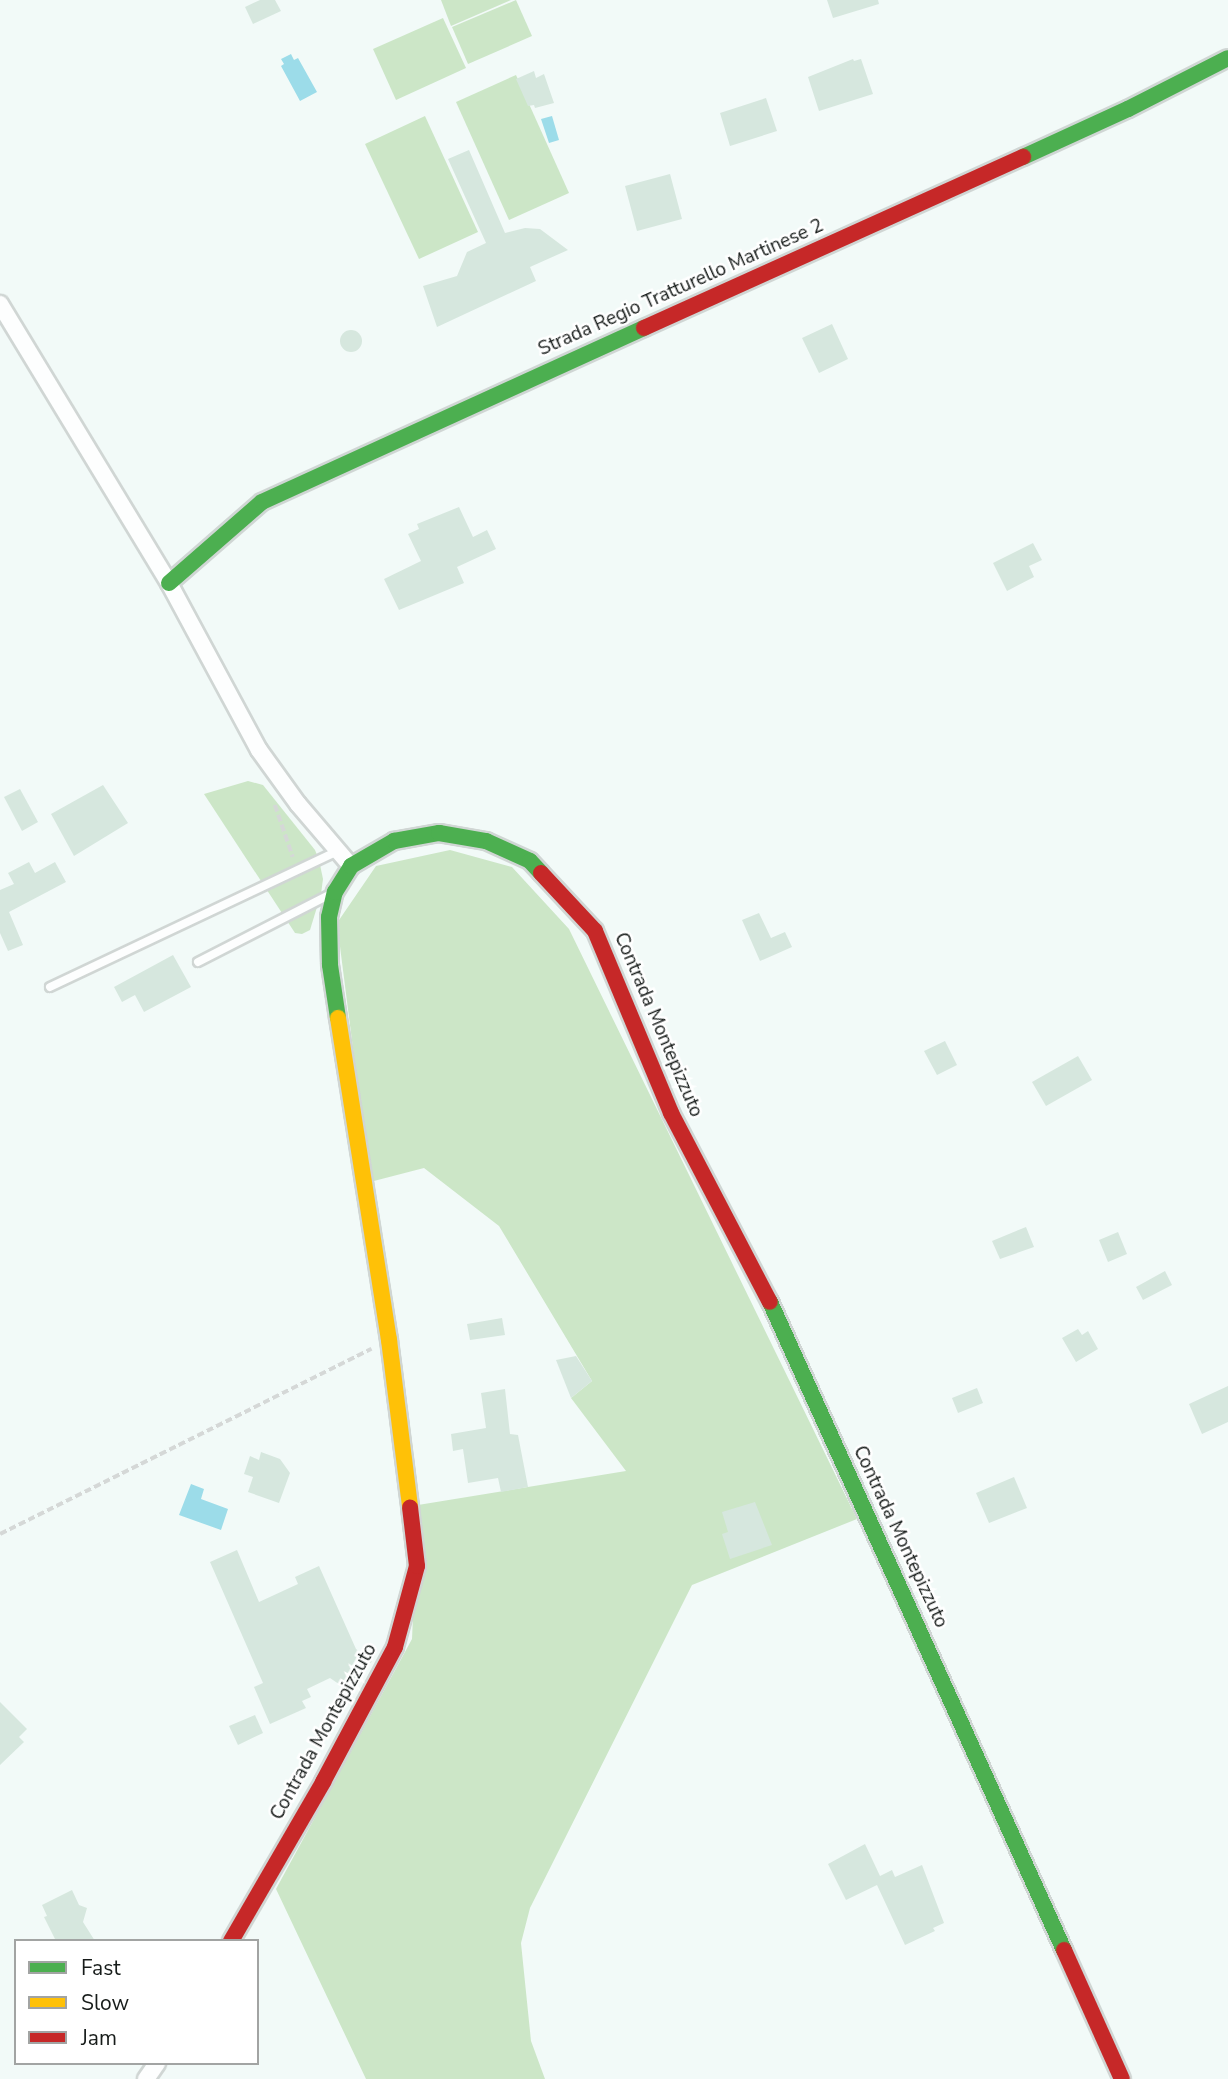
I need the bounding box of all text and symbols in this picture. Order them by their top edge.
street label: Strada Regio Tratturello Martinese 2 [535,215,827,361]
street label: Contrada Montepizzuto [609,929,707,1121]
street label: Contrada Montepizzuto [848,1442,952,1632]
street label: Contrada Montepizzuto [266,1640,382,1824]
legend [14,1939,259,2065]
text: Fast [81,1954,121,1982]
text: Slow [81,1989,129,2017]
text: Jam [81,2024,117,2052]

